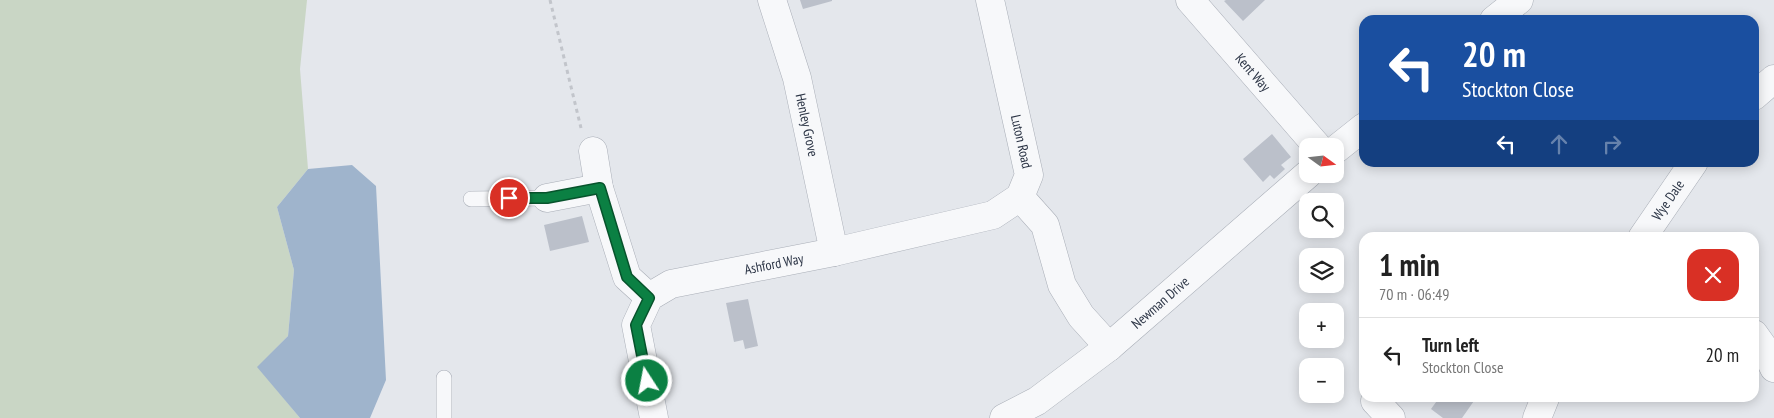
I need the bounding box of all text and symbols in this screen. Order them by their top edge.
text: 20 m [1462,31,1526,77]
icon: left [1379,35,1444,100]
street label: Kent Way [1232,50,1275,96]
text: Stockton Close [1462,75,1574,103]
street label: Henley Grove [792,92,823,158]
street label: Luton Road [1007,113,1036,170]
icon: left [1492,130,1520,158]
icon: ahead [1545,130,1573,158]
icon: right [1598,130,1626,158]
north arrow [1299,138,1344,182]
map controls [1299,138,1344,403]
street label: Wye Dale [1648,176,1688,224]
pin [488,177,530,219]
icon: arrive [495,184,523,212]
button: search [1299,193,1344,238]
text: 1 min [1379,245,1440,284]
button: layers [1299,248,1344,293]
street label: Ashford Way [743,249,806,278]
button: close [1687,249,1739,301]
street label: Newman Drive [1128,272,1193,332]
text: 70 m · 06:49 [1379,284,1450,304]
button: + [1299,303,1344,348]
text: Turn left [1422,333,1479,357]
icon: left [1379,341,1407,369]
text: 20 m [1706,343,1739,367]
position arrow [620,354,672,406]
text: Stockton Close [1422,357,1504,377]
button: − [1299,358,1344,403]

